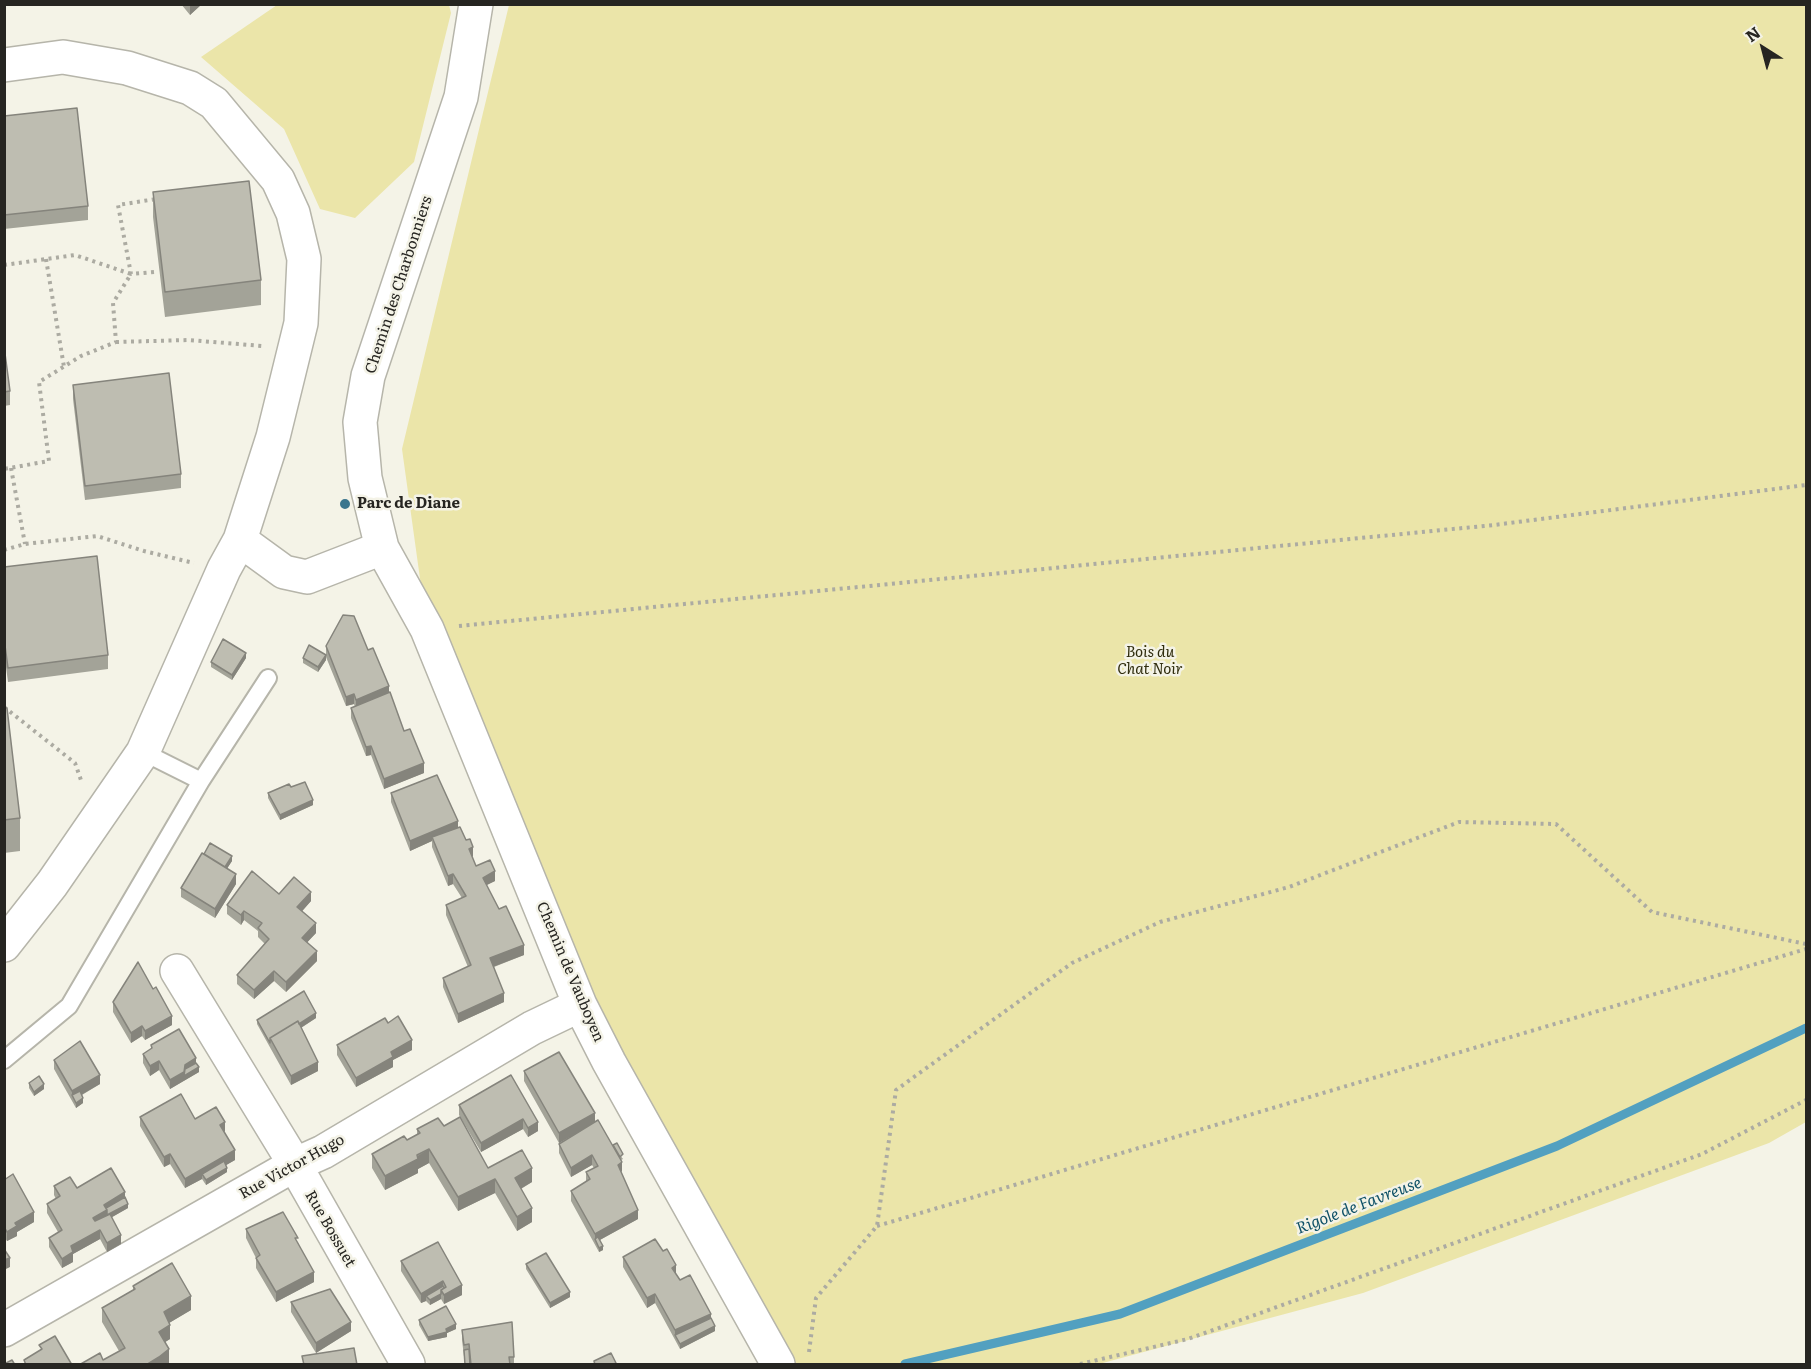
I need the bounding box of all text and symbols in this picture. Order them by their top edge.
north arrow [1733,18,1793,78]
text: N [1740,20,1765,47]
street label: Chemin des Charbonniers [362,194,436,376]
place label: Parc de Diane [357,495,460,513]
marker: Parc de Diane [338,497,352,511]
park label: Bois du Chat Noir [1117,644,1183,679]
street label: Chemin de Vauboyen [532,899,608,1045]
street label: Rue Victor Hugo [236,1131,348,1203]
water label: Rigole de Favreuse [1294,1173,1424,1239]
street label: Rue Bossuet [301,1187,359,1271]

